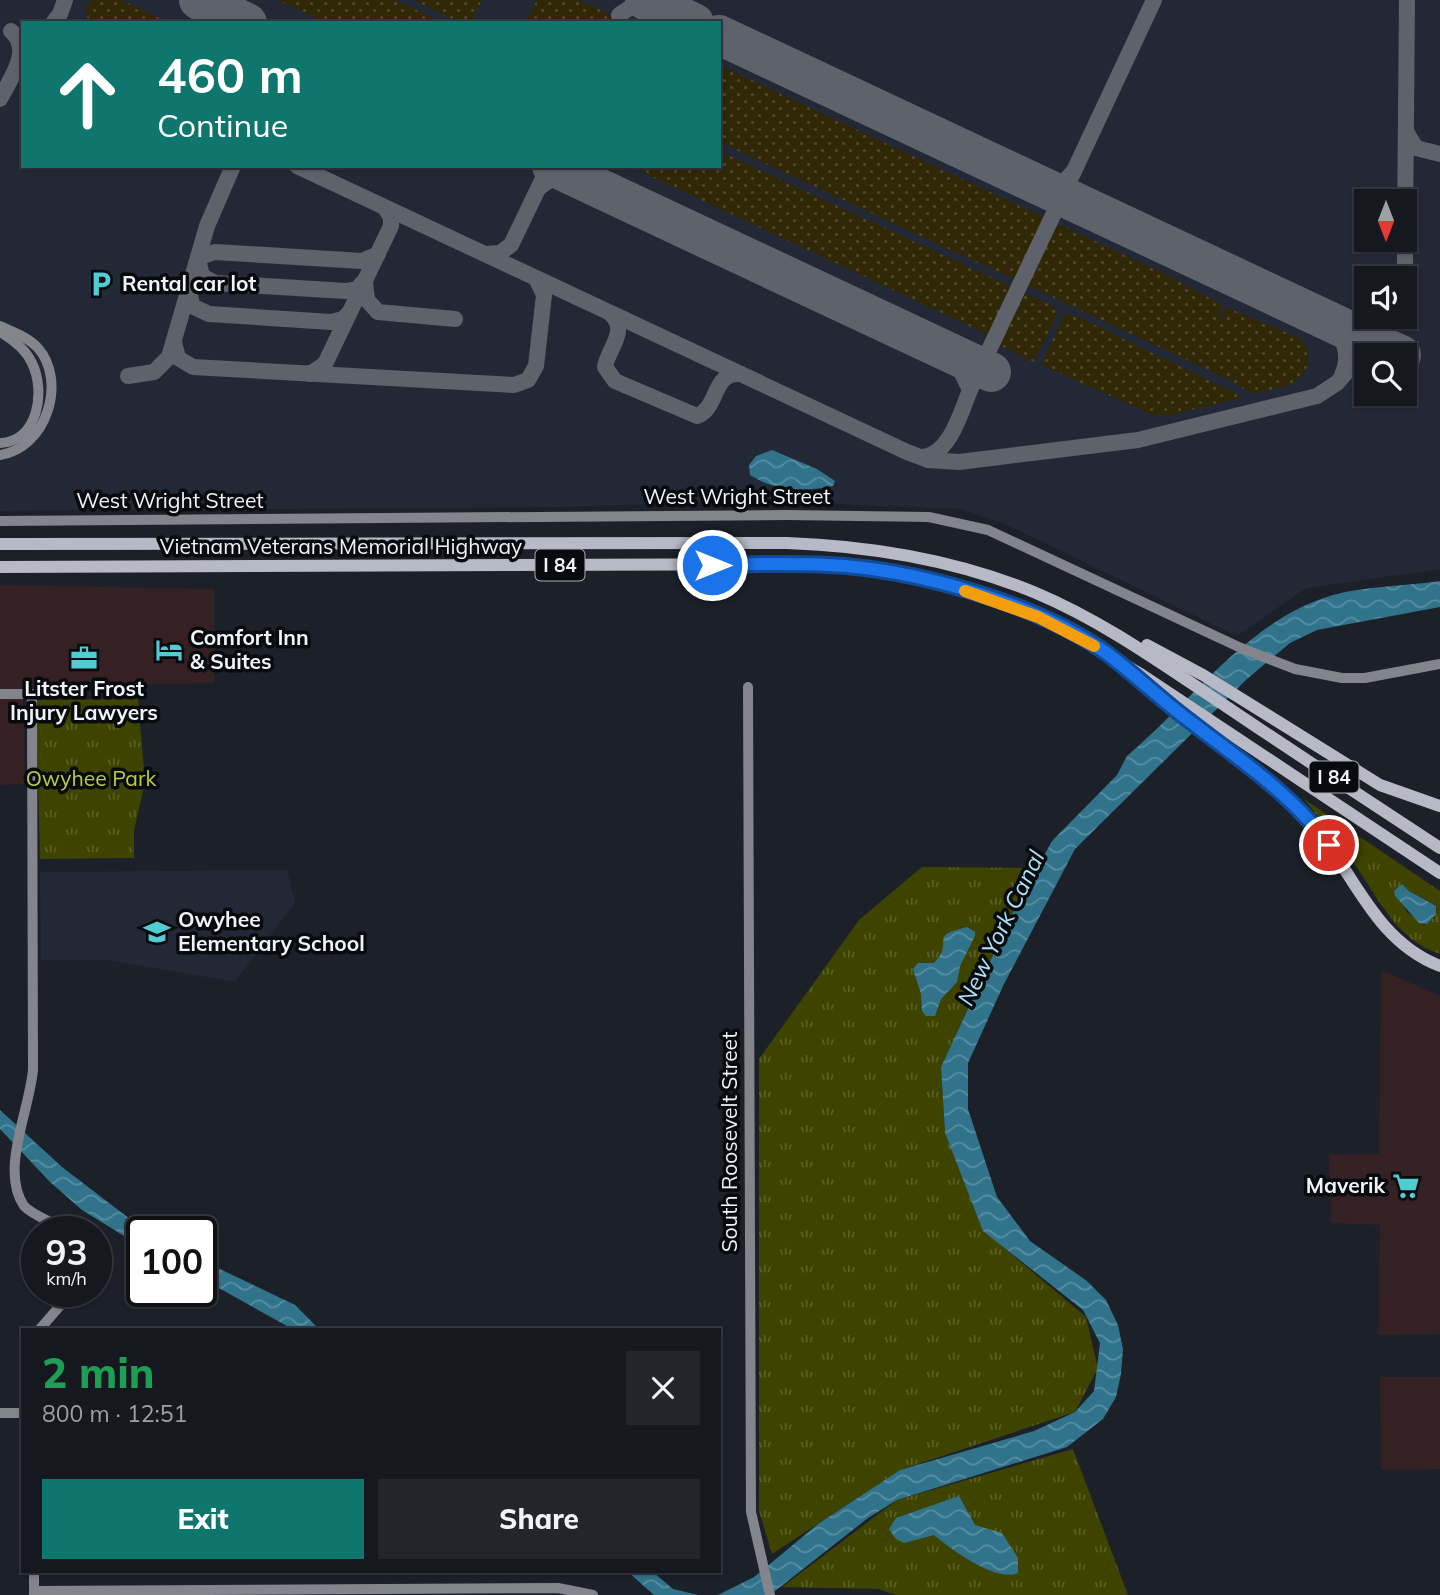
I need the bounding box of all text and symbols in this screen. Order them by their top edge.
text: 460 m [157,44,303,105]
icon: ahead [42,49,133,140]
text: Continue [157,105,288,145]
north arrow [1354,189,1418,252]
map controls [1354,189,1417,406]
button: sound [1354,266,1417,329]
parking icon: Rental car lot [86,269,116,299]
place label: Rental car lot [122,270,256,296]
button: search [1354,343,1417,406]
street label: West Wright Street [643,483,831,509]
street label: West Wright Street [76,487,264,513]
position arrow [675,528,749,602]
street label: Vietnam Veterans Memorial Highway [160,533,522,559]
road number: I 84 [536,550,584,580]
place label: Comfort Inn & Suites [190,624,309,674]
hotel icon: Comfort Inn & Suites [154,635,184,665]
office icon: Litster Frost Injury Lawyers [69,643,99,673]
place label: Litster Frost Injury Lawyers [10,675,158,725]
road number: I 84 [1310,762,1358,792]
park label: Owyhee Park [26,765,157,791]
pin [1299,815,1359,875]
icon: arrive [1310,826,1348,864]
water label: New York Canal [950,845,1051,1010]
place label: Owyhee Elementary School [178,906,365,956]
school or university icon: Owyhee Elementary School [142,917,172,947]
street label: South Roosevelt Street [716,1032,742,1252]
supermarket icon: Maverik [1391,1171,1421,1201]
place label: Maverik [1306,1172,1385,1198]
speed limit sign: 100 [126,1216,217,1307]
text: 93 [45,1230,88,1274]
text: km/h [46,1267,87,1290]
text: 2 min [42,1346,155,1399]
button: close [626,1351,700,1425]
text: 800 m · 12:51 [42,1399,187,1428]
button: Exit [42,1479,364,1559]
button: Share [378,1479,700,1559]

